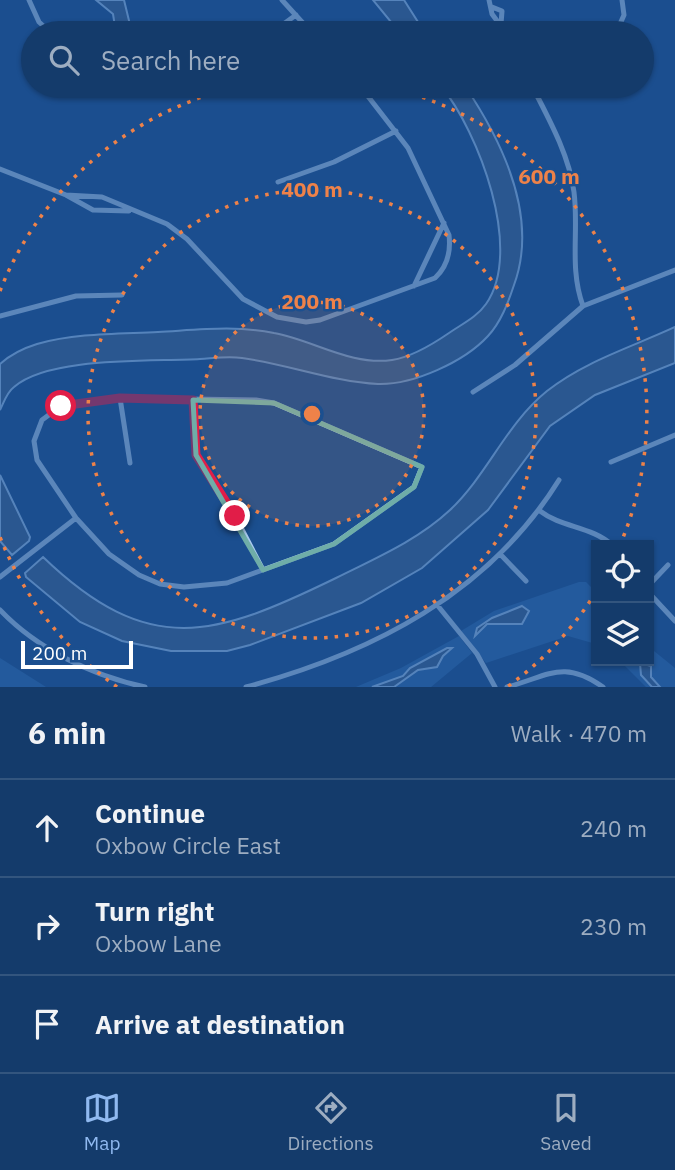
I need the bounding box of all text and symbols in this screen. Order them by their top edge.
search box [21,21,654,98]
icon: search [45,41,83,79]
text: Search here [101,43,240,77]
text: 600 m [518,162,580,190]
text: 400 m [281,175,343,203]
text: 200 m [281,287,343,315]
route start [45,390,76,421]
centre of rings [300,402,324,426]
route end [219,500,250,531]
map controls [591,540,654,666]
button: locate [591,540,654,603]
button: layers [591,603,654,666]
scale bar [21,638,133,670]
text: 200 m [32,641,87,665]
text: 6 min [28,713,106,752]
text: Walk · 470 m [511,718,647,748]
text: Continue [95,796,205,830]
icon: ahead [28,809,66,847]
text: 240 m [580,813,647,843]
text: Oxbow Circle East [95,830,281,860]
text: Turn right [95,894,214,928]
icon: right [28,907,66,945]
text: 230 m [580,911,647,941]
text: Oxbow Lane [95,928,222,958]
icon: arrive [28,1005,66,1043]
text: Arrive at destination [95,1007,345,1041]
tab: Map [83,1089,121,1155]
tab: Directions [287,1089,374,1155]
tab: Saved [540,1089,592,1155]

